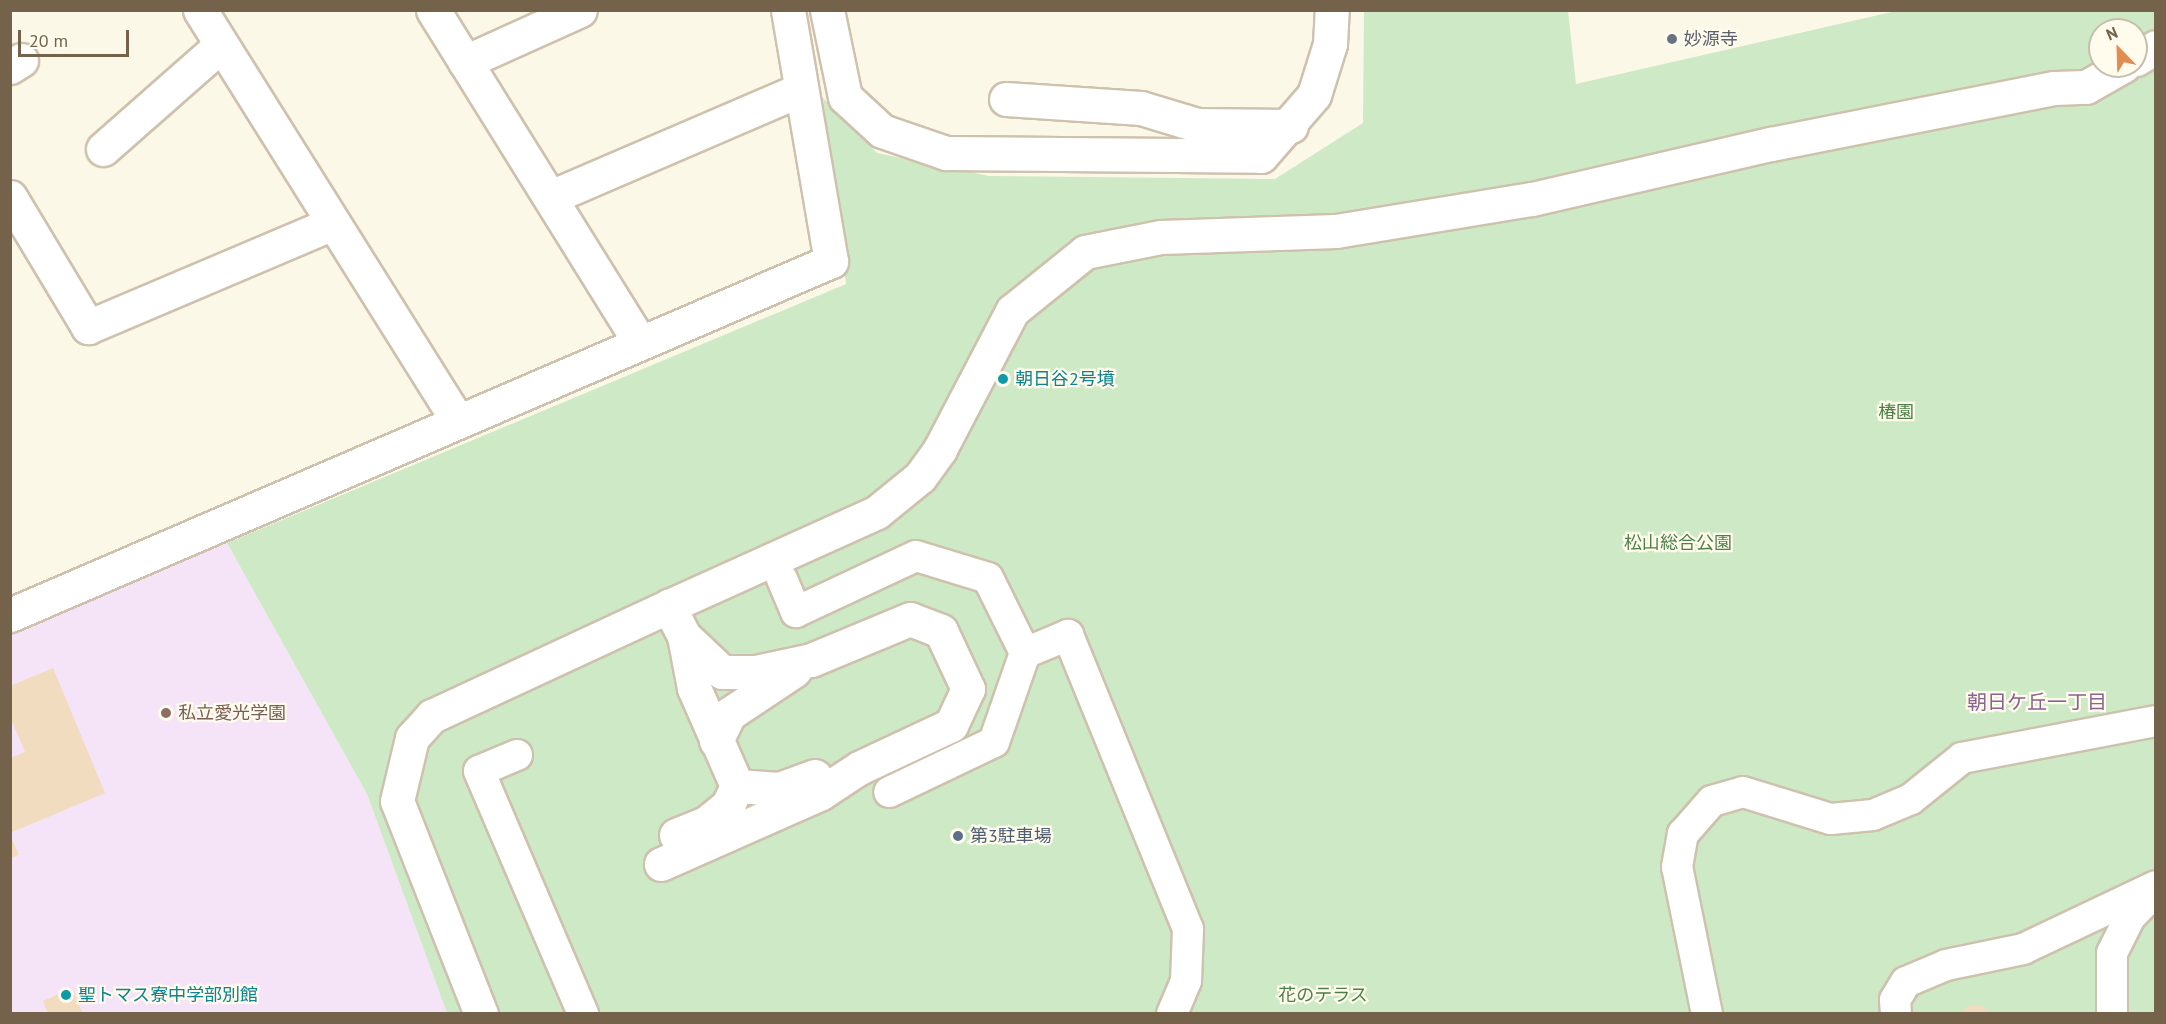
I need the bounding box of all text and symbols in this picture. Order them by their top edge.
scale bar [21,18,132,56]
north arrow [2088,18,2148,78]
text: N [2103,22,2120,45]
place label: 妙源寺 [1684,28,1738,50]
text: 20 m [29,29,68,52]
marker: 妙源寺 [1665,32,1679,46]
place label: 朝日谷2号墳 [1015,368,1115,390]
marker: 朝日谷2号墳 [996,372,1010,386]
park label: 椿園 [1878,401,1914,423]
park label: 松山総合公園 [1624,532,1732,554]
district label: 朝日ケ丘一丁目 [1967,690,2107,714]
place label: 私立愛光学園 [178,702,286,724]
marker: 私立愛光学園 [159,706,173,720]
place label: 第3駐車場 [970,825,1052,847]
marker: 第3駐車場 [951,829,965,843]
place label: 聖トマス寮中学部別館 [78,984,258,1006]
park label: 花のテラス [1278,984,1368,1006]
marker: 聖トマス寮中学部別館 [59,988,73,1002]

